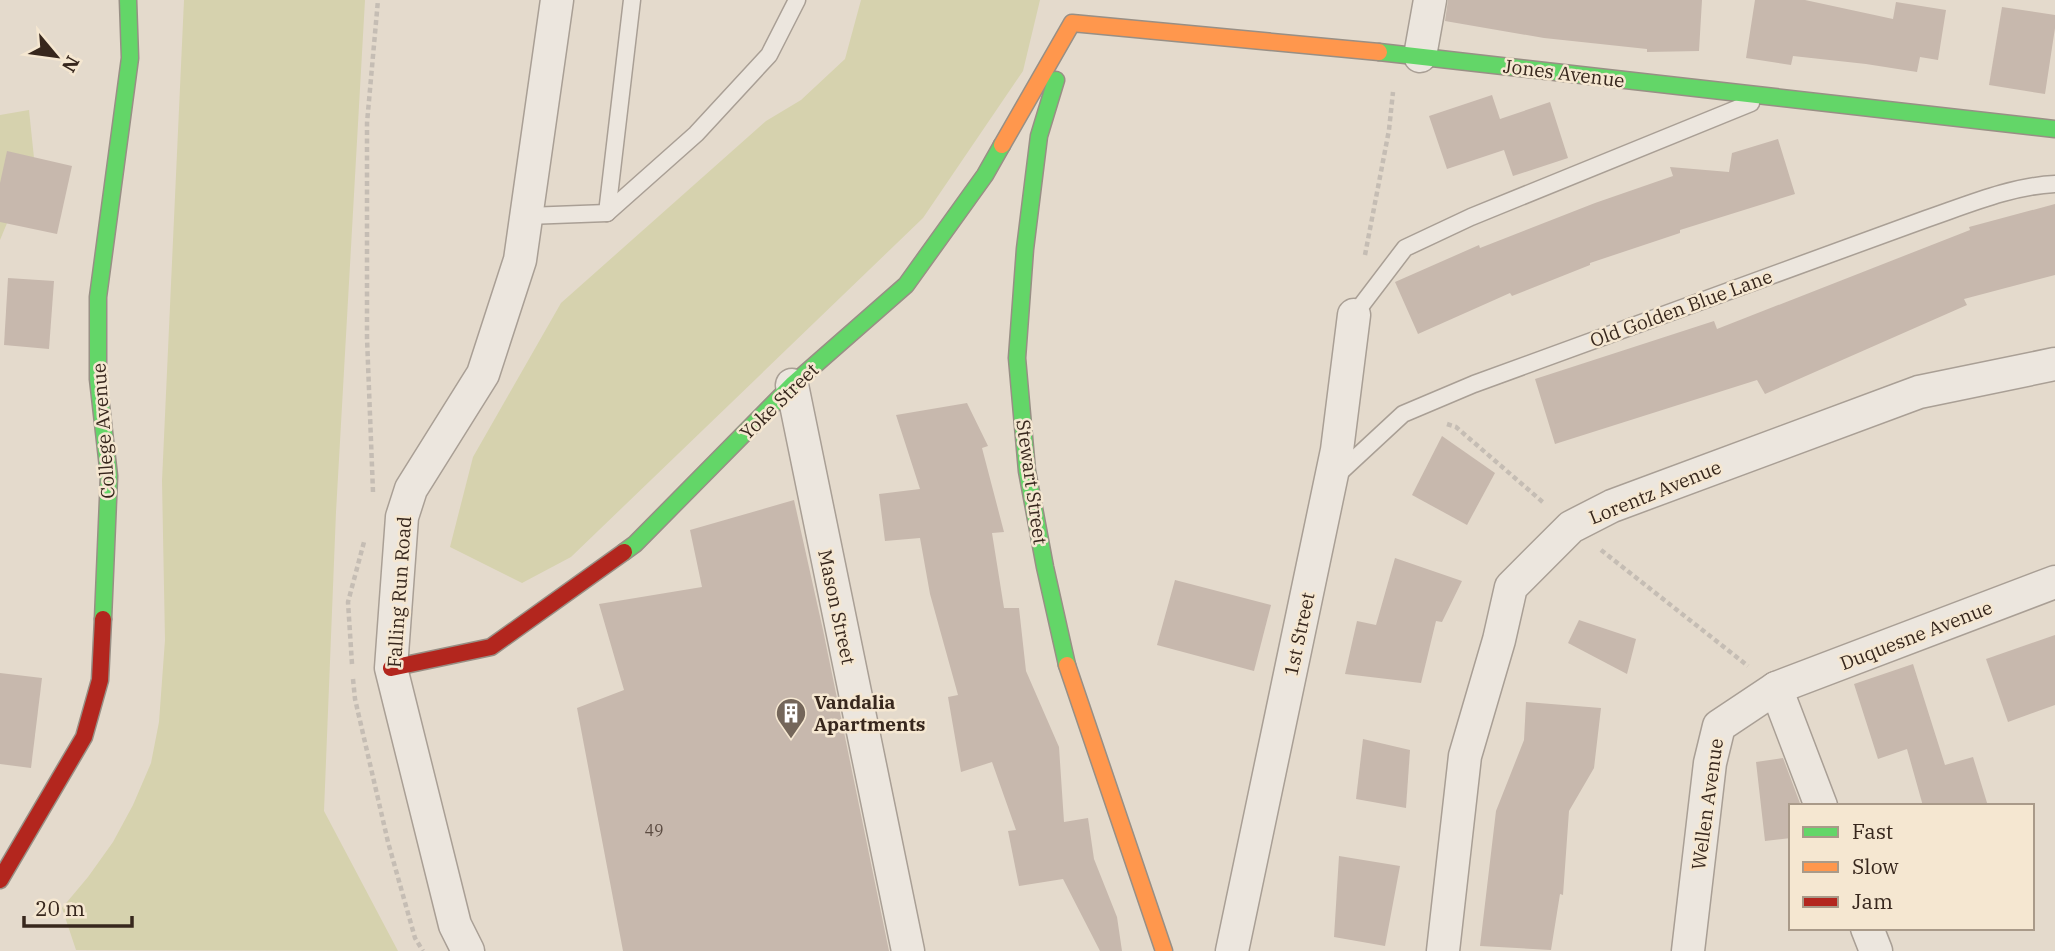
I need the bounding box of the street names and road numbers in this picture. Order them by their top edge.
street label: Jones Avenue [1502,54,1626,92]
street label: Old Golden Blue Lane [1586,264,1776,352]
street label: Yoke Street [735,357,824,444]
street label: College Avenue [86,362,120,500]
street label: Stewart Street [1011,418,1053,546]
street label: Lorentz Avenue [1585,455,1725,529]
street label: Falling Run Road [382,515,416,669]
street label: Mason Street [813,547,861,667]
street label: 1st Street [1278,590,1320,678]
street label: Duquesne Avenue [1836,595,1996,675]
street label: Wellen Avenue [1686,737,1728,871]

